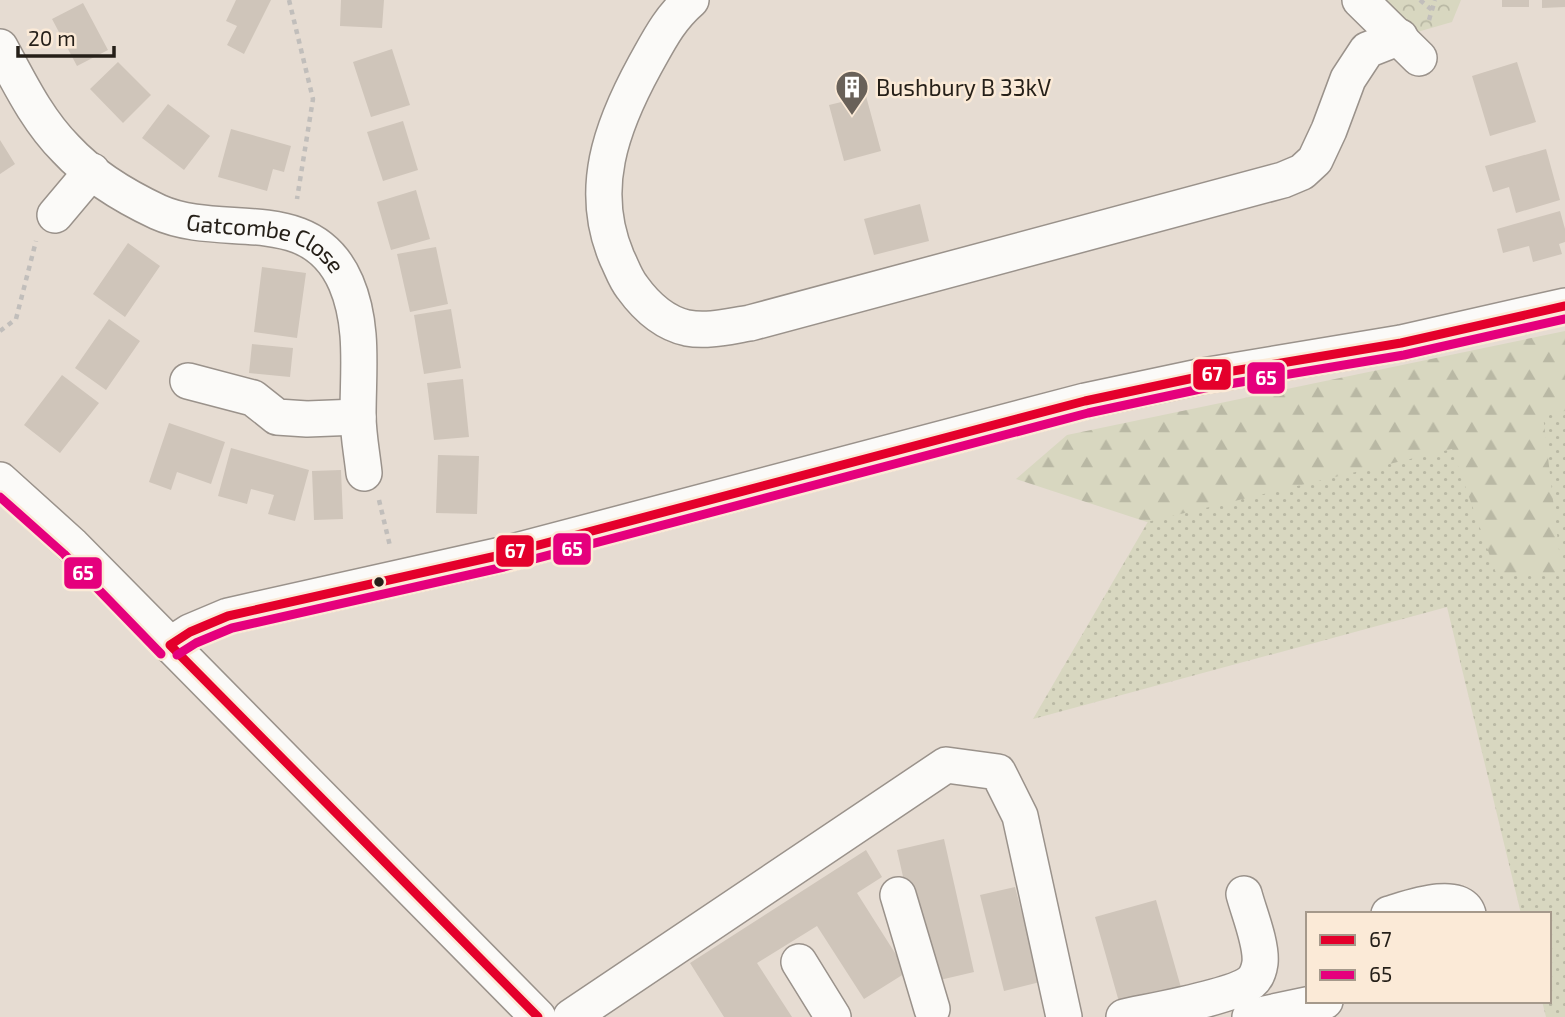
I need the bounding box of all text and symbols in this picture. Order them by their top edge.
scale bar [18,14,114,58]
text: 20 m [28,25,76,50]
building icon: Bushbury B 33kV [833,68,871,117]
place label: Bushbury B 33kV [876,73,1051,101]
street label: Gatcombe Close [185,207,351,278]
line badge: 67 [1192,358,1232,391]
line badge: 65 [1246,361,1286,395]
text: 67 [1201,362,1223,385]
text: 65 [1255,366,1277,389]
line badge: 65 [552,532,592,566]
line badge: 67 [495,534,535,568]
text: 65 [561,537,583,560]
text: 67 [504,539,526,562]
line badge: 65 [63,556,103,590]
text: 65 [72,561,94,584]
unlabelled marker [372,575,386,589]
legend [1306,912,1551,1003]
text: 67 [1369,926,1392,951]
text: 65 [1369,961,1392,986]

